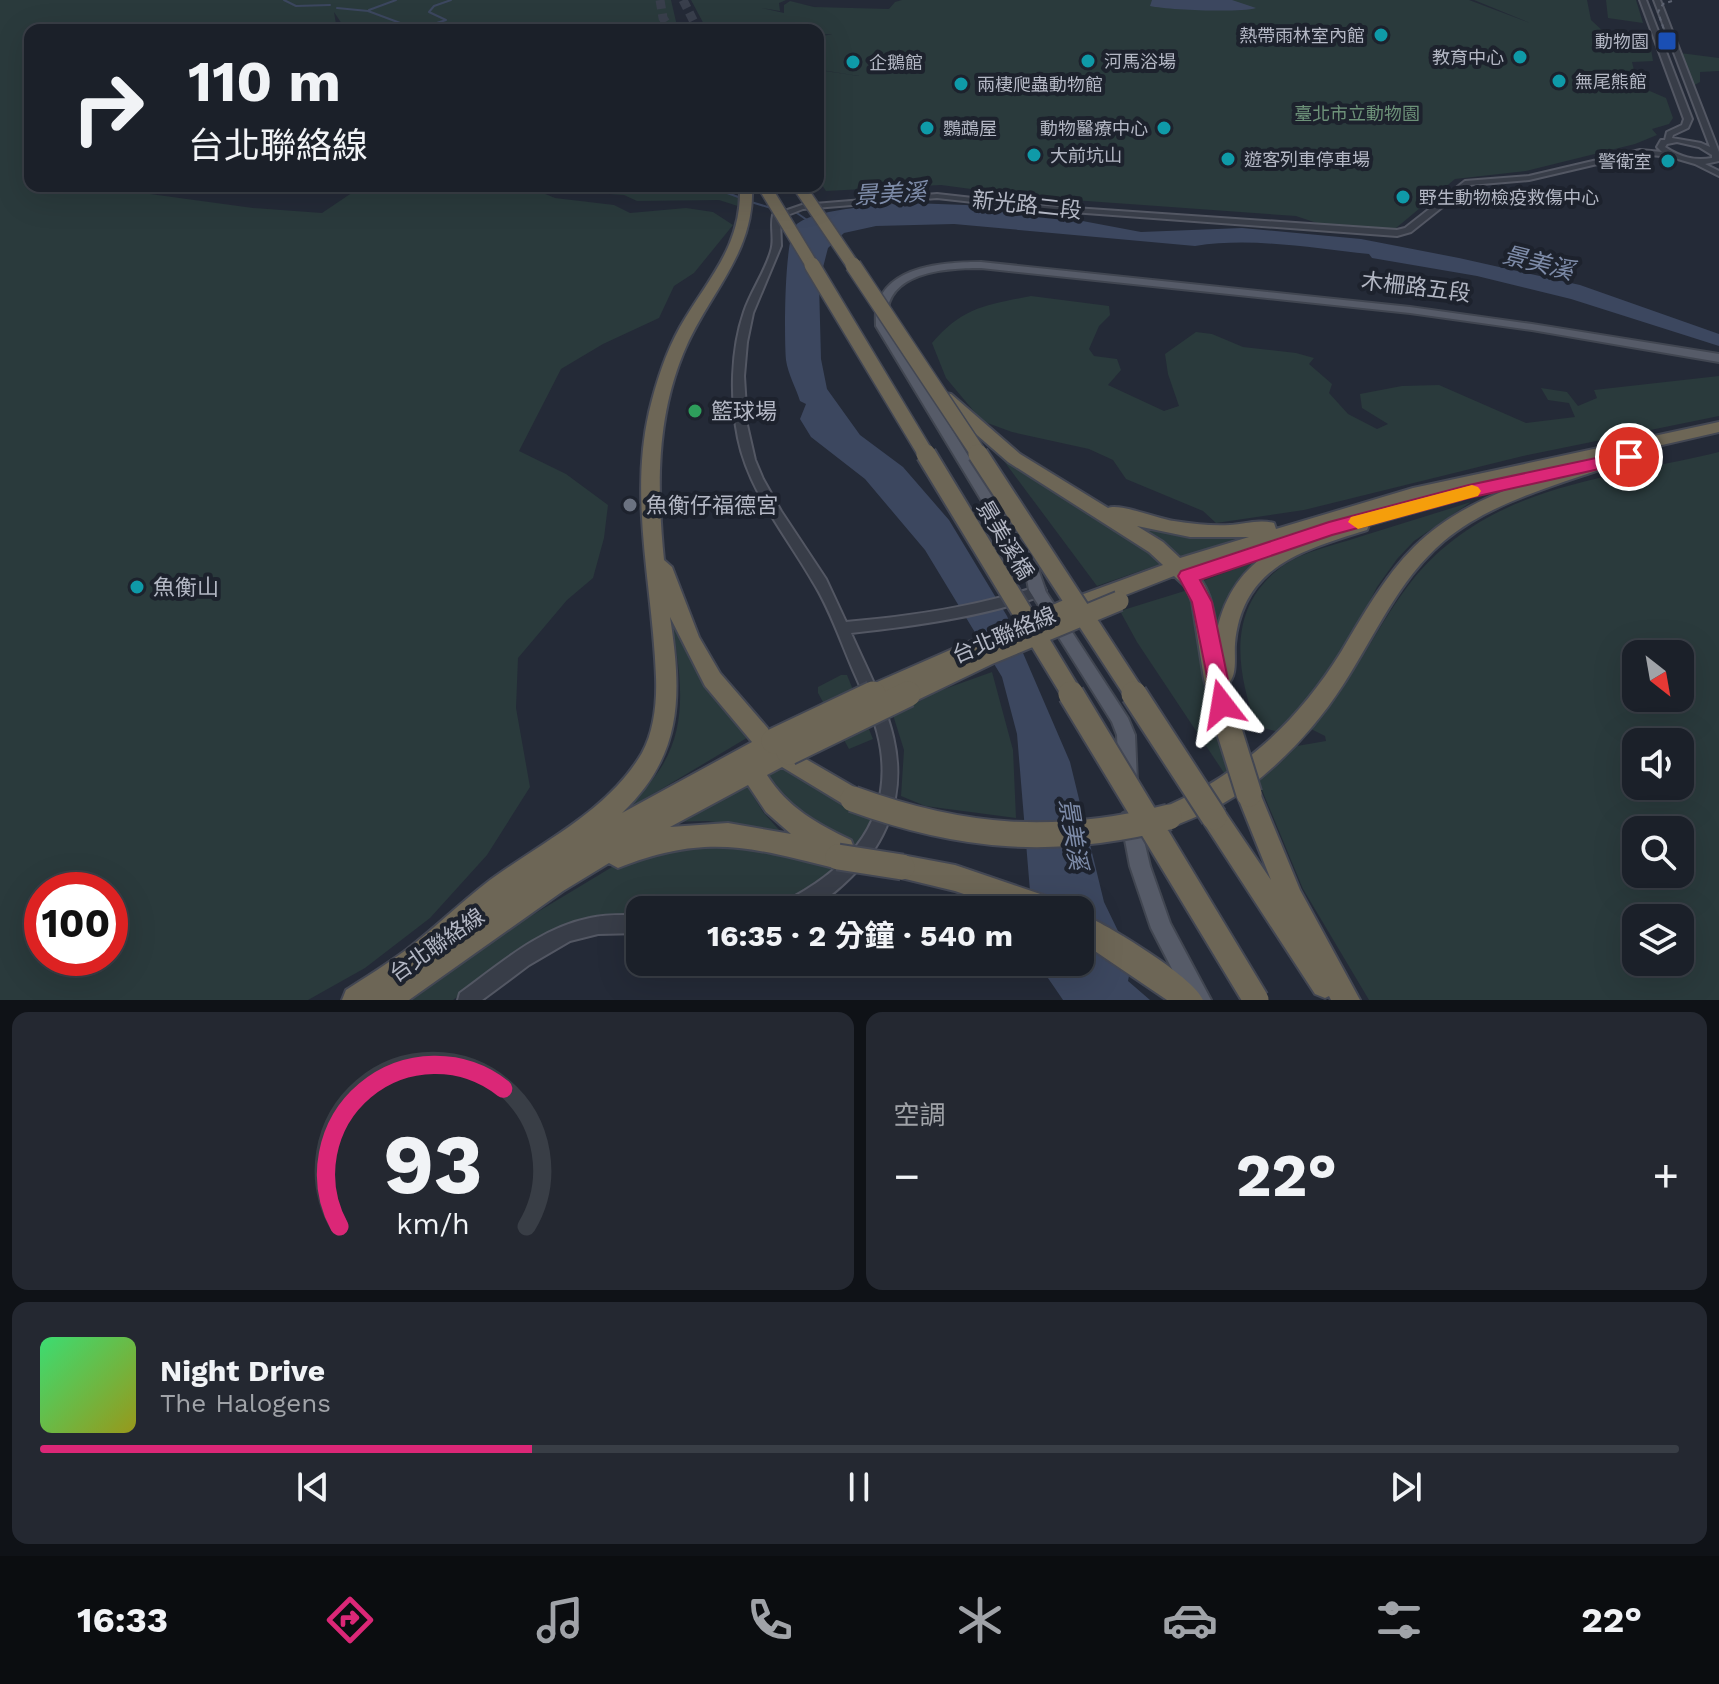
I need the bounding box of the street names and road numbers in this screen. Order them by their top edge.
street label: 新光路二段 [971,187,1083,223]
street label: 木柵路五段 [1360,268,1472,306]
street label: 景美溪橋 [972,496,1038,584]
street label: 台北聯絡線 [948,602,1060,668]
street label: 台北聯絡線 [385,903,489,987]

